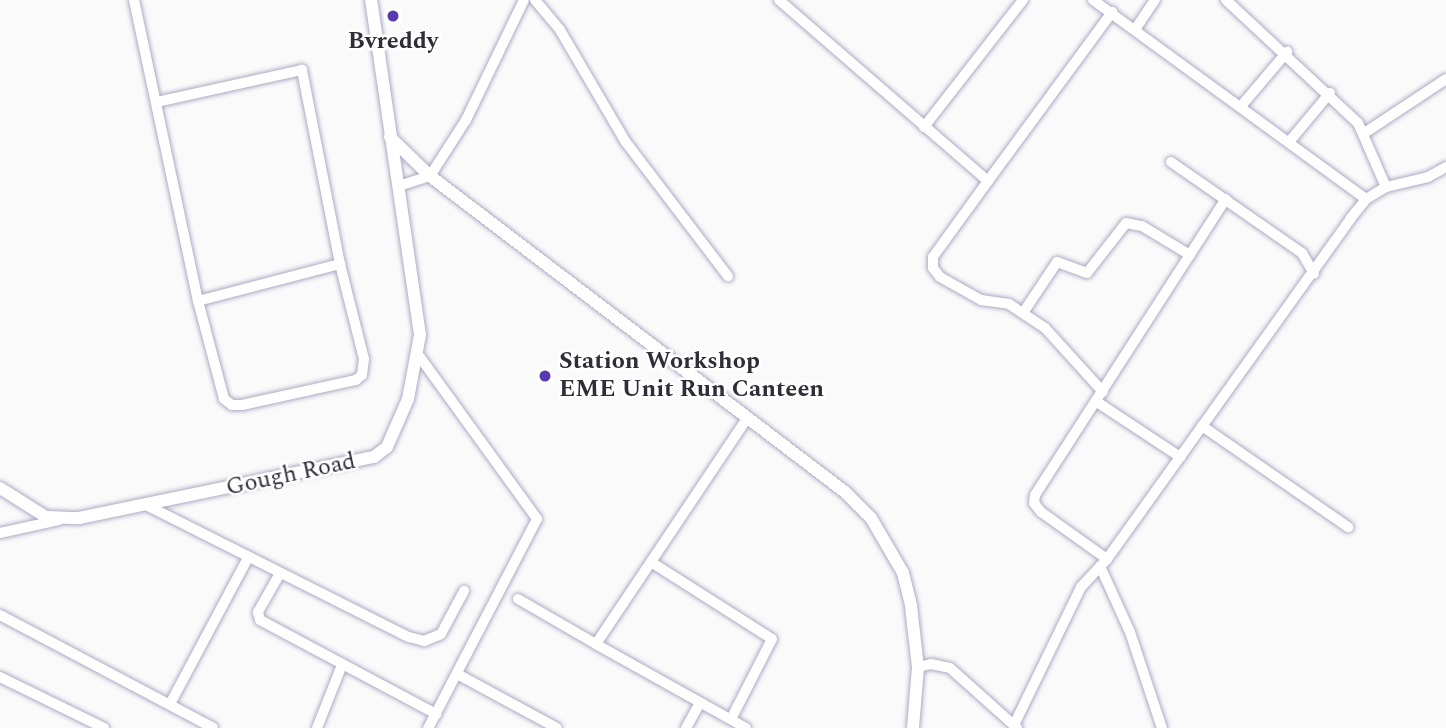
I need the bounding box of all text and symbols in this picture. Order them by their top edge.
marker: Bvreddy [385,8,401,24]
place label: Bvreddy [348,28,438,56]
place label: Station Workshop EME Unit Run Canteen [559,348,824,404]
marker: Station Workshop EME Unit Run Canteen [537,368,553,384]
street label: Gough Road [224,447,358,503]

